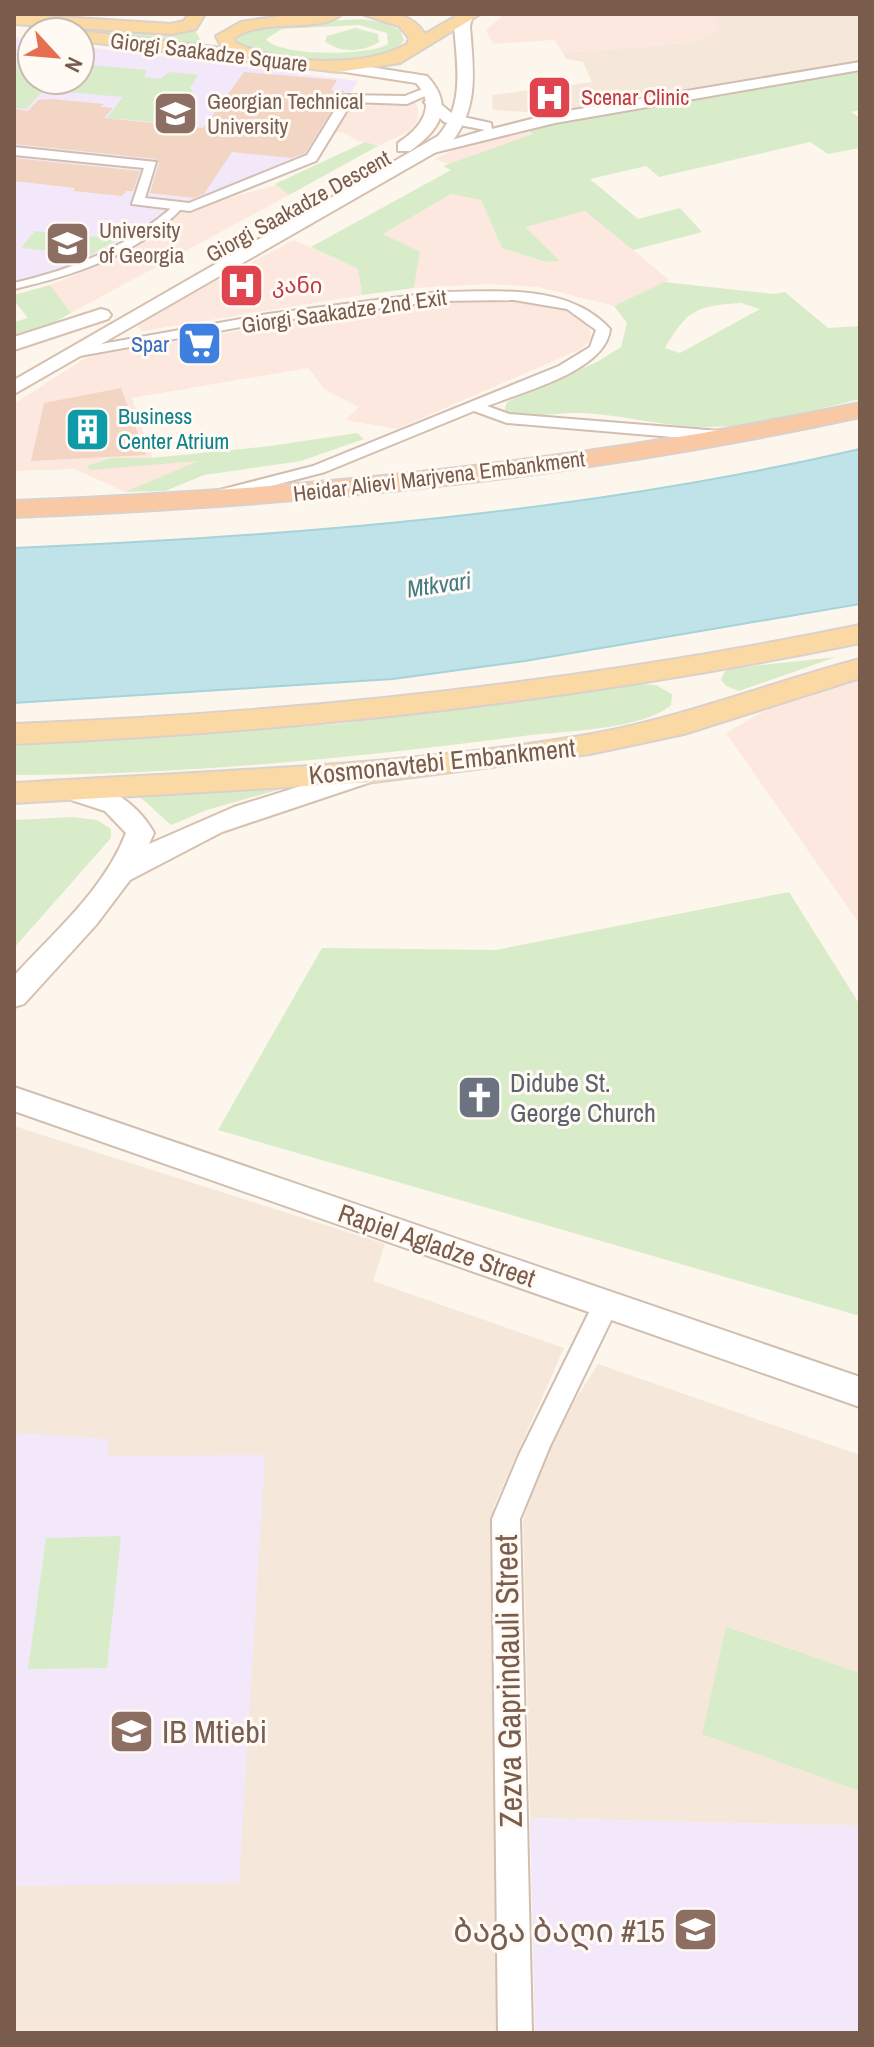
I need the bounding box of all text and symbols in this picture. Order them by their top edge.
north arrow [16,16,96,96]
street label: Giorgi Saakadze Square [109,25,309,79]
text: N [58,52,90,77]
hospital icon: Scenar Clinic [526,73,574,121]
place label: Scenar Clinic [581,82,689,112]
place label: Georgian Technical University [207,86,363,141]
school or university icon: Georgian Technical University [152,90,200,138]
street label: Giorgi Saakadze Descent [200,143,396,269]
place label: University of Georgia [99,215,184,270]
school or university icon: University of Georgia [44,219,92,267]
hospital icon: კანი [217,261,265,309]
place label: კანი [272,270,322,300]
street label: Giorgi Saakadze 2nd Exit [240,282,448,340]
supermarket icon: Spar [176,320,224,368]
place label: Spar [131,329,169,359]
place label: Business Center Atrium [118,401,229,456]
building icon: Business Center Atrium [63,405,111,453]
street label: Heidar Alievi Marjvena Embankment [291,443,587,509]
water label: Mtkvari [405,564,474,604]
street label: Kosmonavtebi Embankment [307,730,577,792]
place label: Didube St. George Church [510,1065,656,1130]
church icon: Didube St. George Church [455,1073,503,1121]
street label: Rapiel Agladze Street [334,1195,540,1295]
street label: Zezva Gaprindauli Street [484,1534,532,1828]
school or university icon: IB Mtiebi [107,1707,155,1755]
place label: IB Mtiebi [162,1710,267,1753]
school or university icon: ბაგა ბაღი #15 [672,1906,720,1954]
place label: ბაგა ბაღი #15 [453,1909,665,1952]

